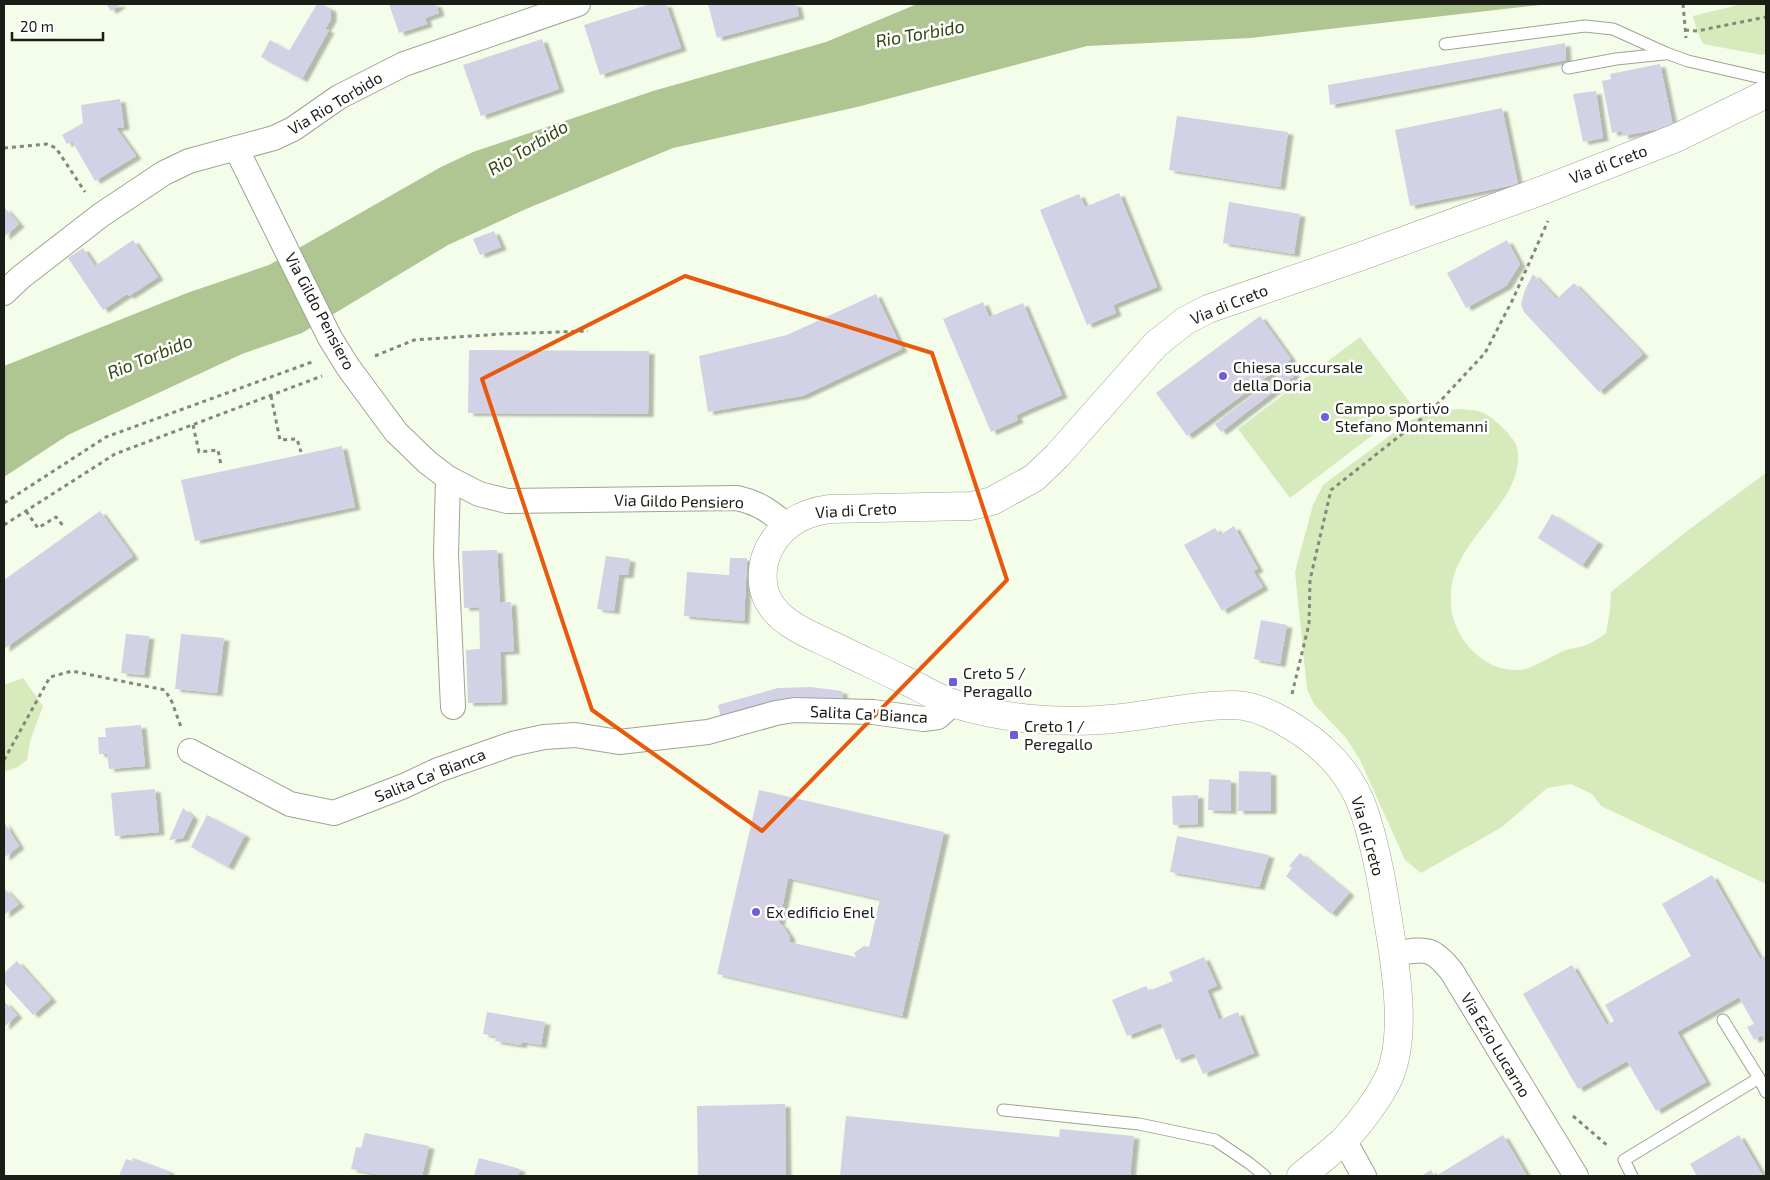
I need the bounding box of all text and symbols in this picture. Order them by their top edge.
scale bar [12,10,104,42]
water label: Rio Torbido [873,14,966,52]
text: 20 m [20,17,54,35]
street label: Via Rio Torbido [284,67,385,138]
water label: Rio Torbido [483,114,572,180]
street label: Via di Creto [1566,140,1649,187]
street label: Via Gildo Pensiero [282,249,359,373]
street label: Via di Creto [1187,279,1270,328]
water label: Rio Torbido [104,329,196,383]
place label: Chiesa succursale della Doria [1233,357,1363,394]
marker: Chiesa succursale della Doria [1217,370,1229,382]
place label: Campo sportivo Stefano Montemanni [1335,398,1488,435]
marker: Campo sportivo Stefano Montemanni [1319,411,1331,423]
street label: Via Gildo Pensiero [614,490,744,511]
street label: Via di Creto [815,498,897,521]
place label: Creto 5 / Peragallo [963,663,1032,700]
marker: Creto 5 / Peragallo [947,676,959,688]
street label: Salita Ca' Bianca [810,701,928,726]
place label: Creto 1 / Peregallo [1024,716,1093,753]
marker: Creto 1 / Peregallo [1008,729,1020,741]
street label: Salita Ca' Bianca [372,744,488,805]
street label: Via di Creto [1348,794,1389,878]
place label: Ex edificio Enel [766,902,875,921]
marker: Ex edificio Enel [750,906,762,918]
street label: Via Ezio Lucarno [1458,989,1535,1100]

